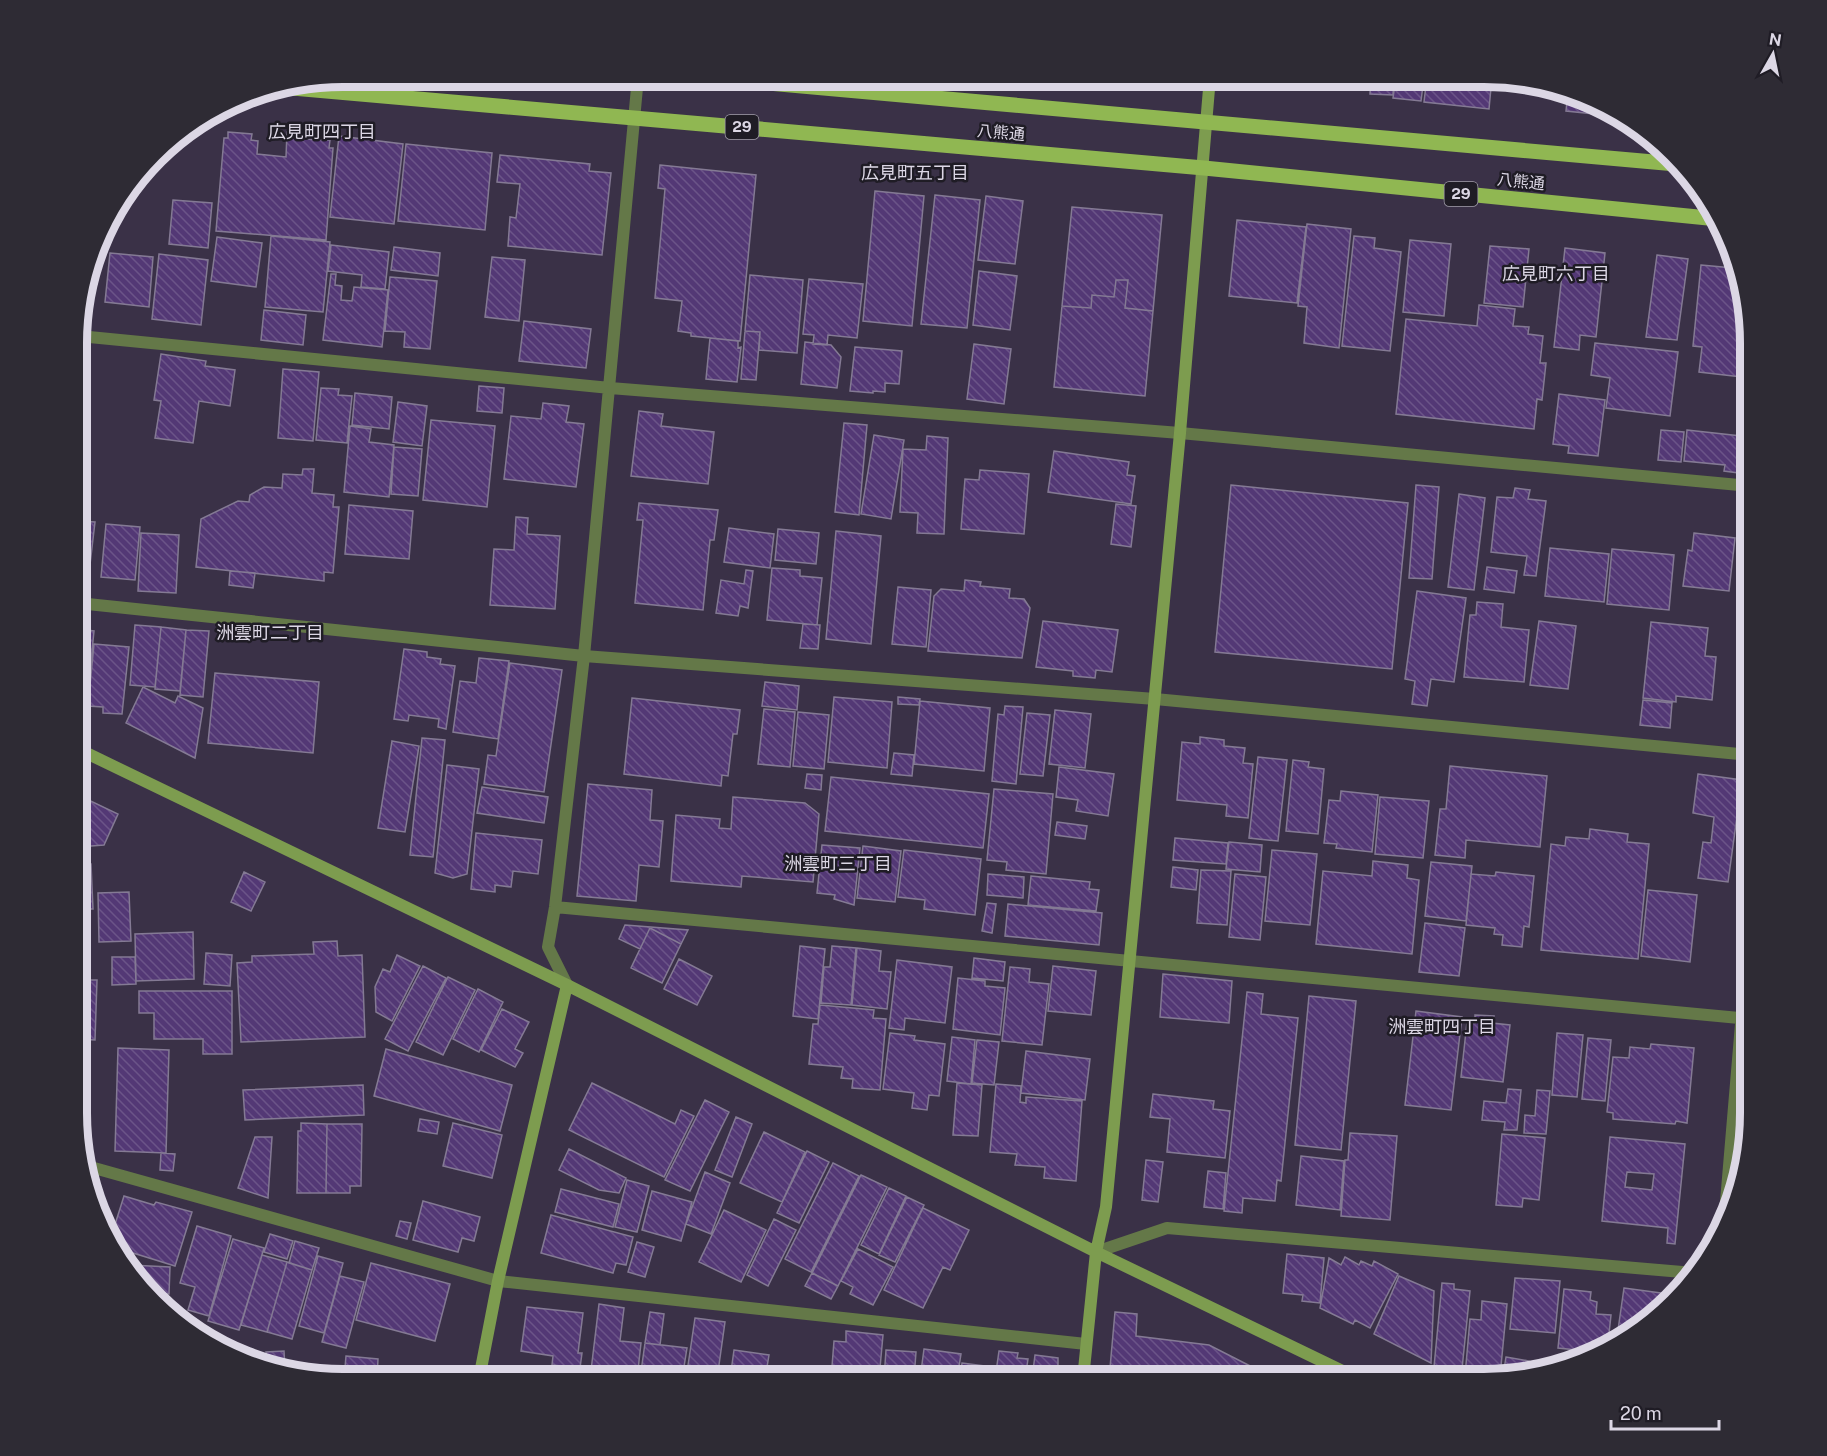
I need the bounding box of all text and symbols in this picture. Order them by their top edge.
north arrow [1743,24,1803,84]
text: N [1768,29,1783,50]
road number: 29 [726,115,758,139]
district label: 広見町四丁目 [268,121,376,142]
street label: 八熊通 [976,121,1026,144]
district label: 広見町五丁目 [861,162,969,183]
street label: 八熊通 [1496,170,1546,193]
road number: 29 [1444,182,1478,206]
district label: 広見町六丁目 [1502,263,1610,284]
district label: 洲雲町二丁目 [216,622,324,643]
district label: 洲雲町三丁目 [784,853,892,874]
district label: 洲雲町四丁目 [1388,1016,1496,1037]
scale bar [1611,1393,1719,1431]
text: 20 m [1620,1403,1662,1424]

